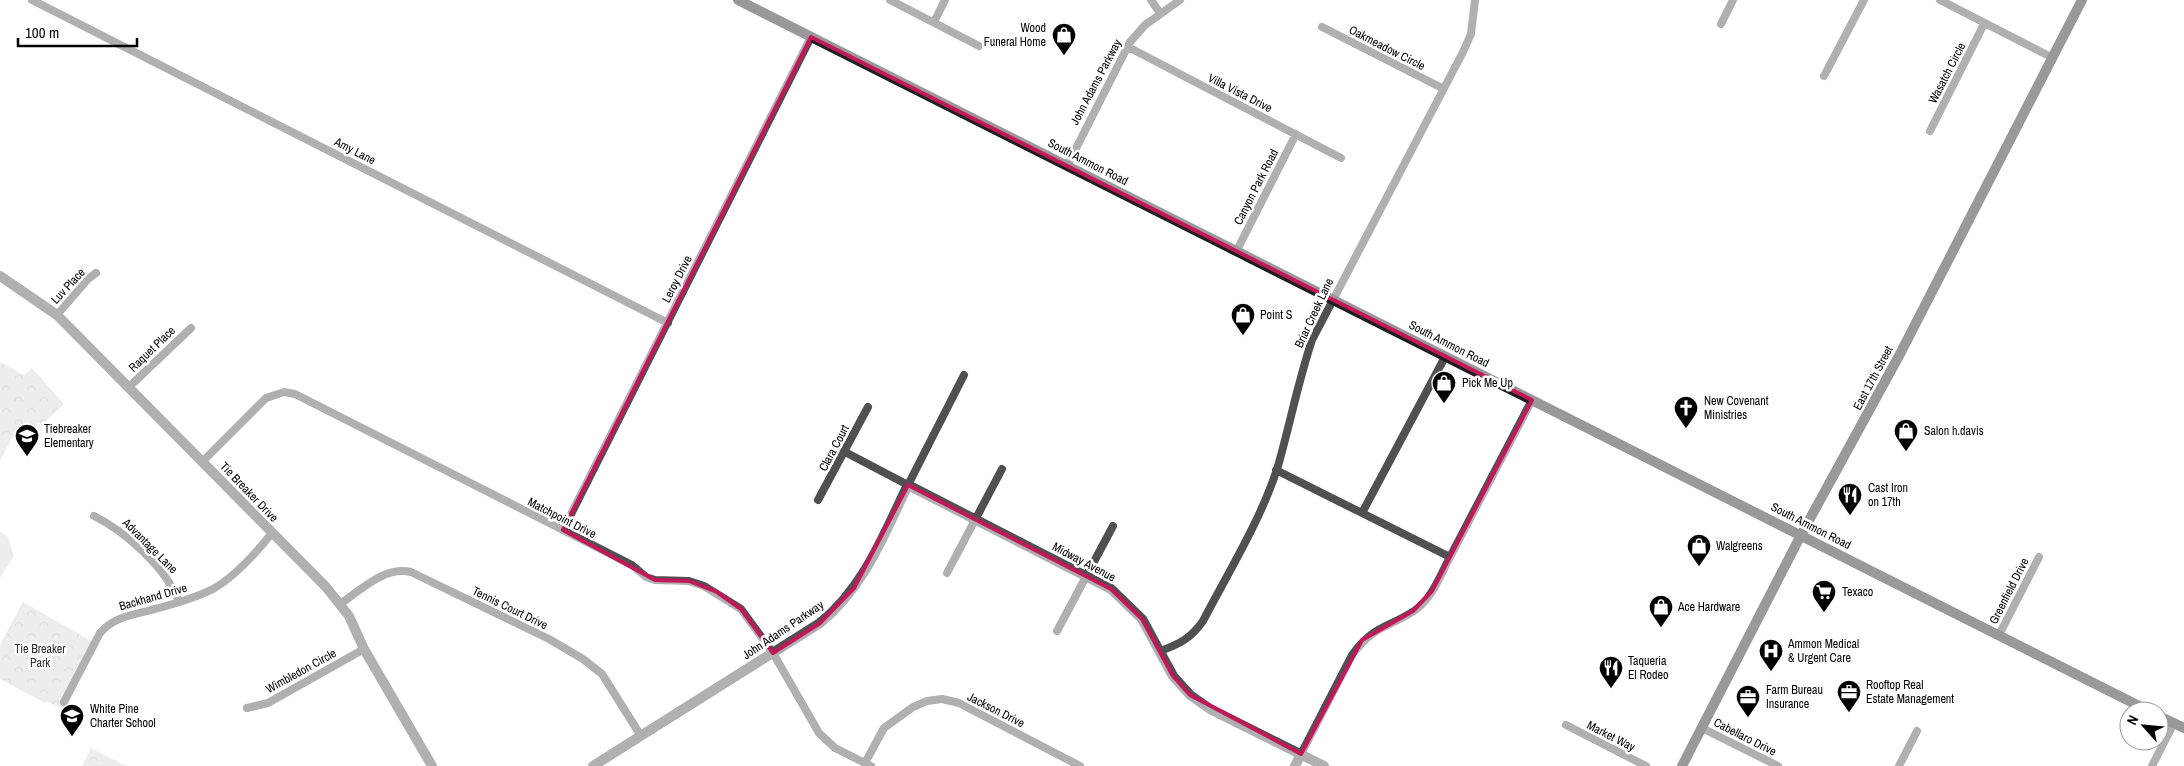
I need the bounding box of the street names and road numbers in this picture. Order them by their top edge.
street label: Oakmeadow Circle [1346,22,1428,74]
street label: John Adams Parkway [1067,36,1125,128]
street label: Wasatch Circle [1925,40,1969,106]
street label: Villa Vista Drive [1205,70,1275,116]
street label: Amy Lane [331,133,378,168]
street label: South Ammon Road [1045,135,1131,189]
street label: Canyon Park Road [1230,146,1282,228]
street label: Leroy Drive [658,253,696,305]
street label: Luv Place [47,265,89,307]
street label: Briar Creek Lane [1291,276,1337,350]
street label: South Ammon Road [1406,317,1492,371]
street label: Raquet Place [125,323,179,375]
street label: East 17th Street [1849,343,1897,413]
street label: Clara Court [815,422,853,474]
street label: Tie Breaker Drive [216,459,282,525]
street label: Matchpoint Drive [525,494,599,542]
street label: South Ammon Road [1768,499,1854,553]
street label: Advantage Lane [118,514,181,577]
street label: Midway Avenue [1050,539,1118,585]
street label: Greenfield Drive [1985,555,2033,627]
street label: Backhand Drive [117,580,189,614]
street label: Tennis Court Drive [470,583,550,633]
street label: John Adams Parkway [739,597,827,663]
street label: Wimbledon Circle [263,645,339,697]
street label: Jackson Drive [965,689,1027,731]
street label: Cabellaro Drive [1711,714,1779,760]
street label: Market Way [1584,717,1638,755]

